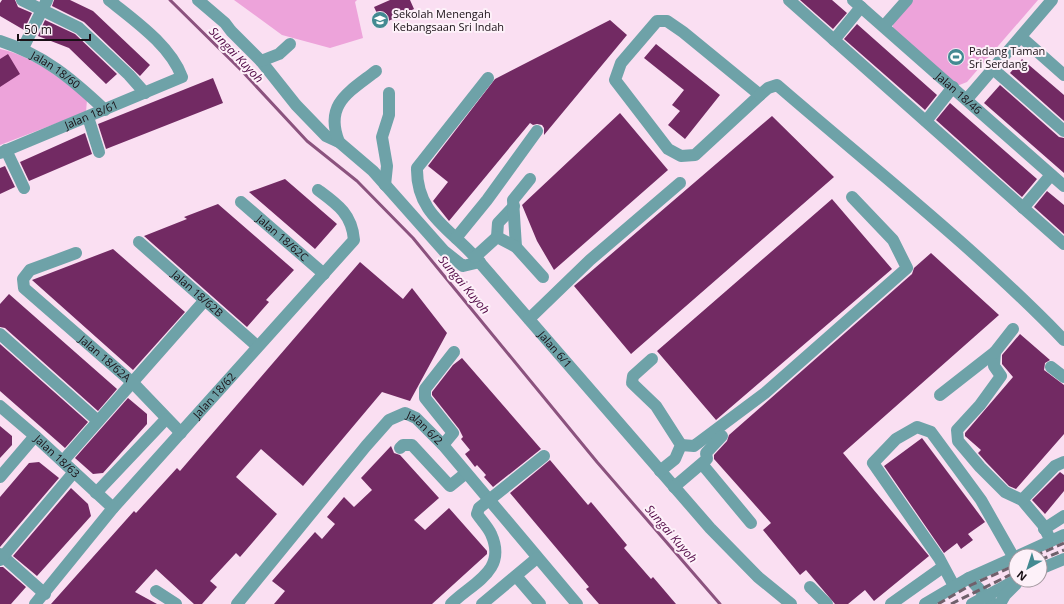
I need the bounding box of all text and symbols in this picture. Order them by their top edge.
place label: Sekolah Menengah Kebangsaan Sri Indah [393,6,504,34]
school or university icon: Sekolah Menengah Kebangsaan Sri Indah [370,10,390,30]
scale bar [18,16,90,42]
text: 50 m [24,21,52,38]
water label: Sungai Kuyoh [205,23,267,86]
place label: Padang Taman Sri Serdang [969,43,1045,71]
street label: Jalan 18/60 [28,47,84,92]
sports icon: Padang Taman Sri Serdang [946,47,966,67]
street label: Jalan 18/46 [932,68,985,117]
street label: Jalan 18/61 [61,97,120,133]
street label: Jalan 18/62C [253,210,312,264]
water label: Sungai Kuyoh [435,252,494,318]
street label: Jalan 18/62B [168,266,227,320]
street label: Jalan 6/1 [535,327,576,371]
street label: Jalan 18/62A [76,331,134,385]
street label: Jalan 18/62 [189,369,238,422]
street label: Jalan 6/2 [404,406,446,448]
street label: Jalan 18/63 [31,430,83,481]
water label: Sungai Kuyoh [641,501,701,566]
north arrow [1008,548,1048,588]
text: N [1013,568,1030,585]

